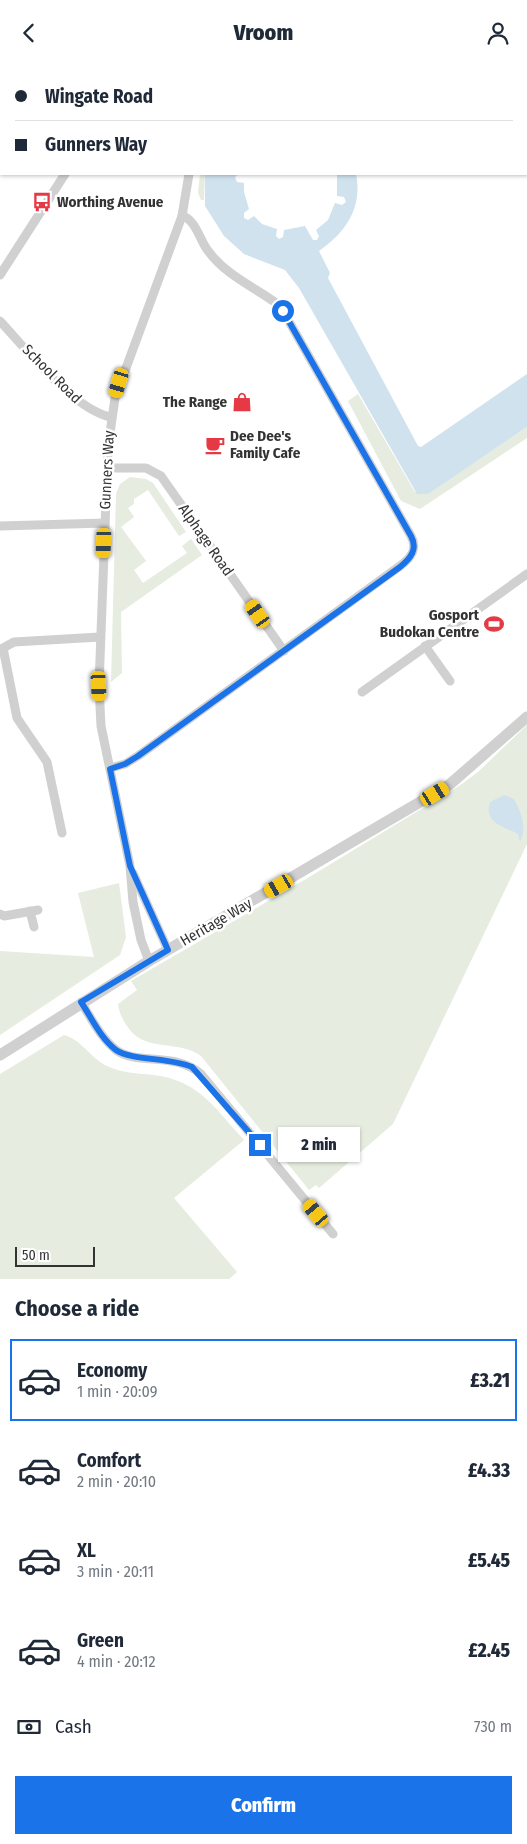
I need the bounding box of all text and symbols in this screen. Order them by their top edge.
icon: back [15,19,43,47]
text: Vroom [234,19,293,46]
icon: person [484,19,512,47]
text: Wingate Road [45,85,153,108]
text: Gunners Way [45,133,147,156]
bus stop icon: Worthing Avenue [31,191,53,213]
place label: Worthing Avenue [57,193,164,211]
route start [272,300,294,322]
street label: School Road [19,341,85,407]
car [107,366,130,400]
shop icon: The Range [231,391,253,413]
place label: The Range [163,393,227,411]
place label: Dee Dee's Family Cafe [230,427,301,462]
street label: Gunners Way [96,430,118,510]
cafe icon: Dee Dee's Family Cafe [204,434,226,456]
street label: Alphage Road [175,501,237,579]
car [95,528,112,558]
car [243,597,272,631]
place label: Gosport Budokan Centre [380,606,480,641]
sports icon: Gosport Budokan Centre [483,613,505,635]
car [90,671,107,701]
car [418,780,451,808]
car [262,872,295,900]
street label: Heritage Way [177,894,255,950]
callout: 2 min [278,1127,360,1163]
route end [249,1134,271,1156]
text: 2 min [301,1135,337,1154]
car [300,1197,331,1229]
scale bar [15,1244,95,1267]
text: 50 m [22,1247,50,1264]
text: Choose a ride [15,1295,139,1322]
icon: car [17,1358,62,1403]
text: Economy [77,1359,147,1382]
text: £3.21 [470,1369,510,1392]
text: 1 min · 20:09 [77,1382,157,1401]
icon: car [17,1448,62,1493]
text: Comfort [77,1449,141,1472]
text: £4.33 [468,1459,510,1482]
text: 2 min · 20:10 [77,1472,156,1491]
icon: car [17,1538,62,1583]
text: XL [77,1539,96,1562]
text: £5.45 [468,1549,510,1572]
text: 3 min · 20:11 [77,1562,154,1581]
icon: car [17,1628,62,1673]
text: Green [77,1629,124,1652]
text: £2.45 [468,1639,510,1662]
text: 4 min · 20:12 [77,1652,156,1671]
icon: cash [15,1713,43,1741]
text: Cash [55,1715,92,1738]
text: 730 m [474,1717,512,1736]
button: Confirm [15,1776,512,1834]

